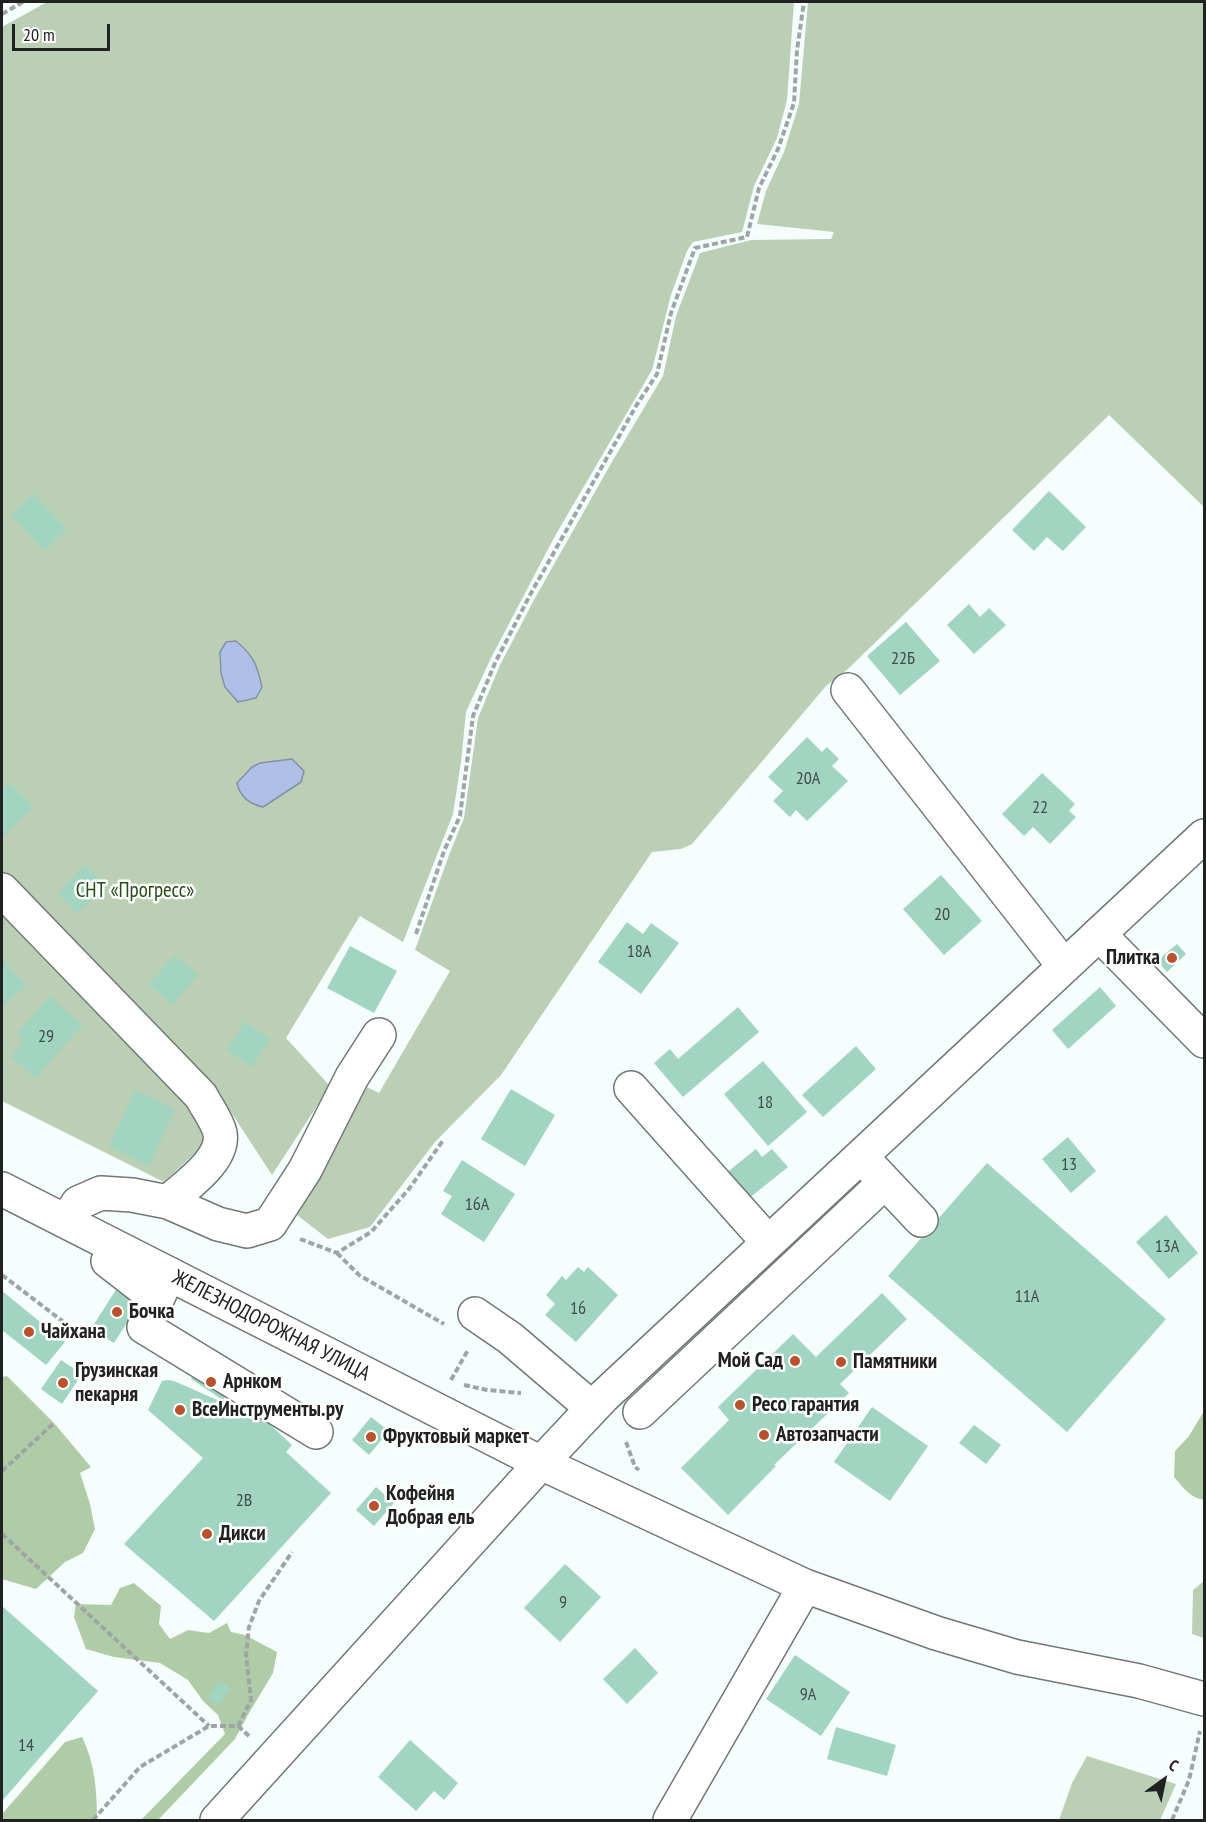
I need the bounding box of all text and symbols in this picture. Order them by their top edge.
scale bar [15,12,112,50]
text: 20 m [23,23,55,46]
house number: 22Б [891,648,915,670]
house number: 20А [796,768,820,790]
house number: 22 [1032,797,1048,819]
park label: СНТ «Прогресс» [76,878,194,904]
house number: 20 [934,904,950,926]
house number: 18А [627,941,651,963]
place label: Плитка [1106,945,1160,971]
marker: Плитка [1165,951,1179,965]
house number: 29 [38,1026,54,1048]
house number: 18 [757,1092,773,1114]
house number: 13 [1061,1154,1077,1176]
house number: 16А [465,1194,489,1216]
house number: 13А [1155,1236,1179,1258]
street label: ЖЕЛЕЗНОДОРОЖНАЯ УЛИЦА [168,1265,374,1387]
house number: 11А [1015,1286,1039,1308]
house number: 16 [570,1298,586,1320]
place label: Бочка [129,1299,174,1325]
marker: Бочка [110,1305,124,1319]
place label: Чайхана [41,1319,106,1345]
marker: Чайхана [22,1325,36,1339]
place label: Мой Сад [718,1348,783,1374]
place label: Памятники [853,1349,937,1375]
marker: Мой Сад [788,1354,802,1368]
marker: Памятники [834,1355,848,1369]
place label: Грузинская пекарня [75,1358,158,1408]
place label: Арнком [223,1369,282,1395]
marker: Арнком [204,1375,218,1389]
marker: Грузинская пекарня [56,1376,70,1390]
place label: Ресо гарантия [752,1392,859,1418]
place label: ВсеИнструменты.ру [192,1397,343,1423]
marker: Ресо гарантия [733,1398,747,1412]
marker: ВсеИнструменты.ру [173,1403,187,1417]
place label: Автозапчасти [776,1422,879,1448]
place label: Фруктовый маркет [383,1424,529,1450]
marker: Автозапчасти [757,1428,771,1442]
marker: Фруктовый маркет [364,1430,378,1444]
place label: Кофейня Добрая ель [386,1481,474,1531]
house number: 2В [236,1490,252,1512]
marker: Кофейня Добрая ель [367,1499,381,1513]
place label: Дикси [219,1521,266,1547]
marker: Дикси [200,1527,214,1541]
house number: 9 [559,1592,567,1614]
house number: 9А [800,1684,816,1706]
house number: 14 [18,1735,34,1757]
north arrow [1134,1750,1194,1810]
text: С [1165,1755,1182,1775]

